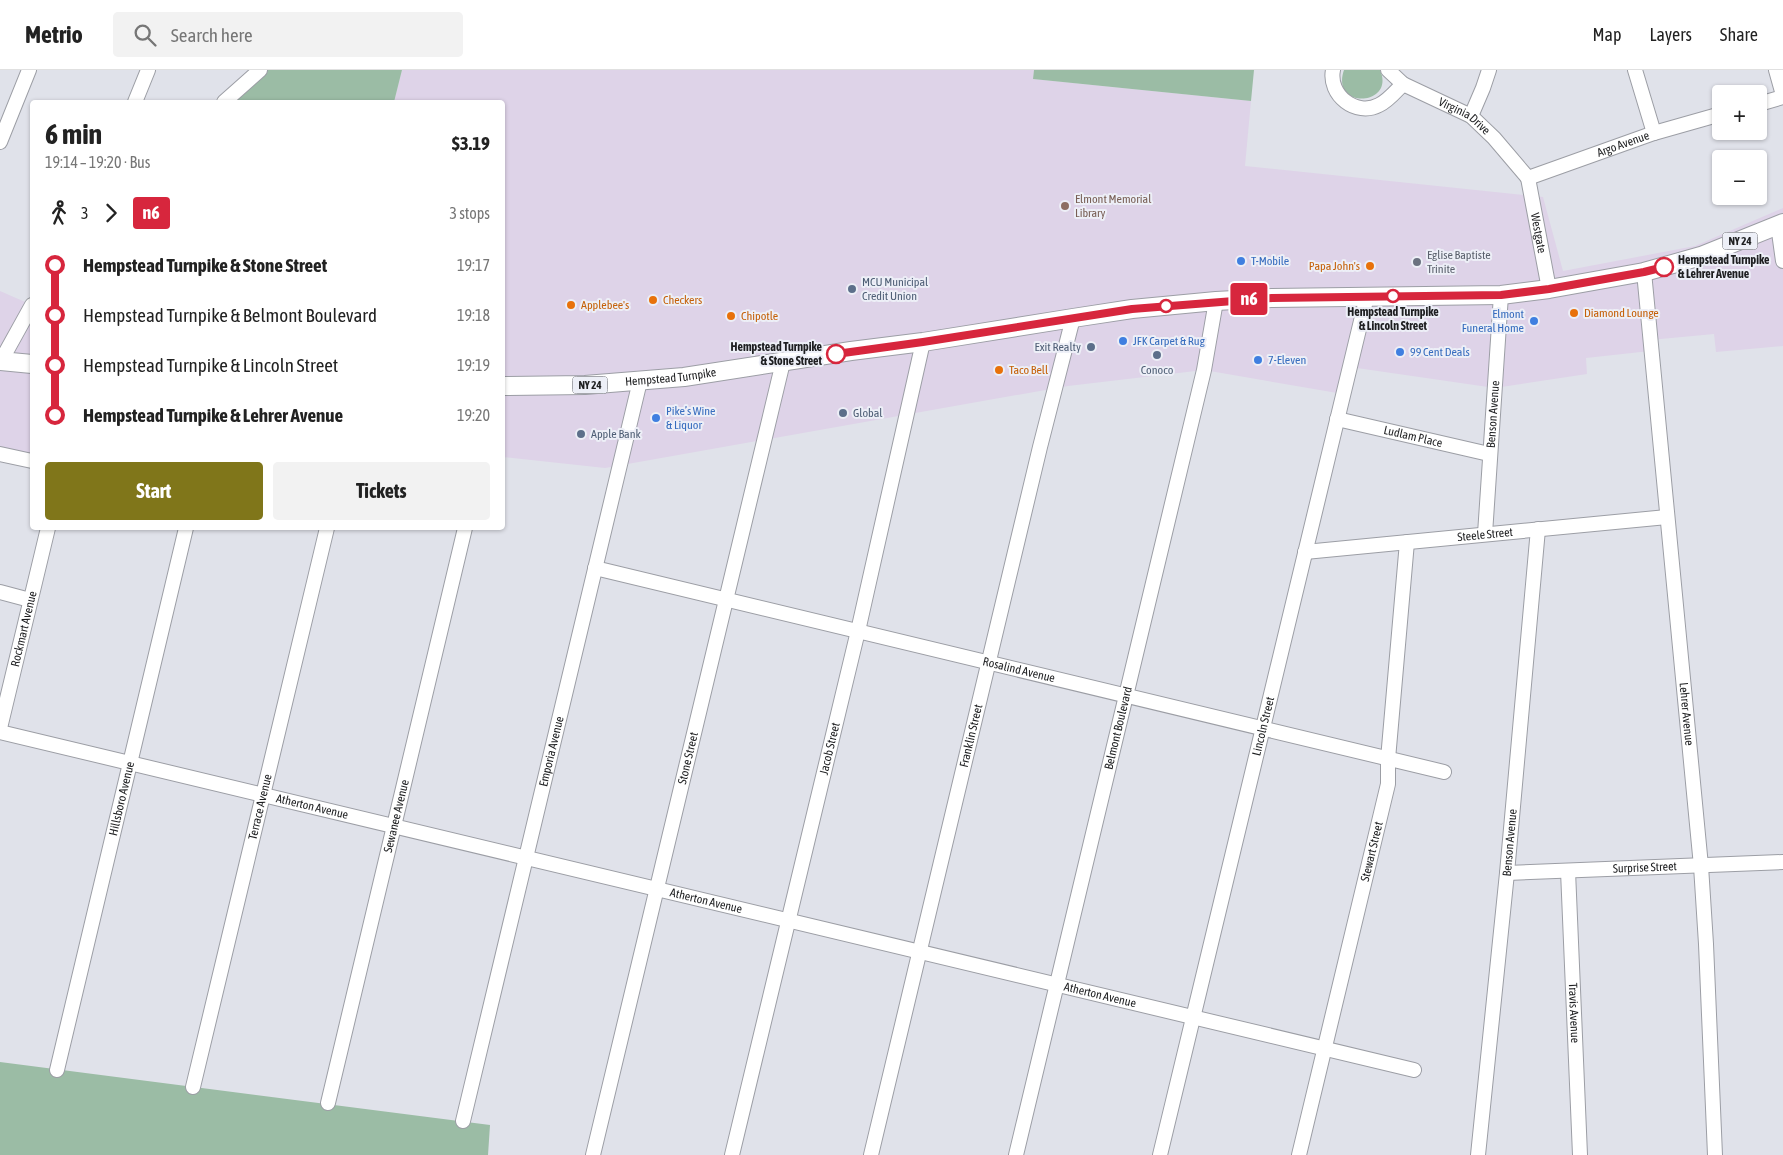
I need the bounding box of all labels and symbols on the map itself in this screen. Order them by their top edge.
street label: Virginia Drive [1436,95,1493,138]
street label: Argo Avenue [1595,128,1651,160]
place label: Elmont Memorial Library [1075,192,1152,220]
marker: Elmont Memorial Library [1059,200,1071,212]
street label: Westgate [1528,212,1549,254]
road number: NY 24 [1722,232,1758,250]
place label: Eglise Baptiste Trinite [1427,248,1491,276]
place label: Hempstead Turnpike & Lehrer Avenue [1678,253,1770,281]
place label: T-Mobile [1251,254,1289,268]
marker: T-Mobile [1235,255,1247,267]
marker: Eglise Baptiste Trinite [1411,256,1423,268]
marker: Hempstead Turnpike & Lehrer Avenue [1654,257,1674,277]
place label: Papa John's [1309,259,1360,273]
marker: Papa John's [1364,260,1376,272]
place label: MCU Municipal Credit Union [862,275,929,303]
marker: MCU Municipal Credit Union [846,283,858,295]
line badge: n6 [1226,283,1272,315]
marker: Hempstead Turnpike & Lincoln Street [1386,289,1400,303]
place label: Checkers [663,293,702,307]
marker: Checkers [647,294,659,306]
place label: Applebee's [581,298,629,312]
marker: Applebee's [565,299,577,311]
unlabelled marker [1159,299,1173,313]
place label: Hempstead Turnpike & Lincoln Street [1347,305,1439,333]
place label: Diamond Lounge [1584,306,1659,320]
place label: Elmont Funeral Home [1462,307,1525,335]
marker: Diamond Lounge [1568,307,1580,319]
place label: Chipotle [741,309,778,323]
marker: Chipotle [725,310,737,322]
marker: Elmont Funeral Home [1528,315,1540,327]
place label: JFK Carpet & Rug [1133,334,1206,348]
marker: JFK Carpet & Rug [1117,335,1129,347]
place label: Hempstead Turnpike & Stone Street [731,340,823,368]
place label: Exit Realty [1035,340,1081,354]
marker: Exit Realty [1085,341,1097,353]
marker: Hempstead Turnpike & Stone Street [826,344,846,364]
place label: 99 Cent Deals [1410,345,1470,359]
marker: 99 Cent Deals [1394,346,1406,358]
marker: Conoco [1151,349,1163,361]
place label: 7-Eleven [1268,353,1306,367]
marker: 7-Eleven [1252,354,1264,366]
place label: Taco Bell [1009,363,1049,377]
place label: Conoco [1141,363,1174,377]
marker: Taco Bell [993,364,1005,376]
street label: Hempstead Turnpike [625,365,717,389]
road number: NY 24 [572,376,608,394]
street label: Benson Avenue [1484,380,1502,448]
place label: Pike’s Wine & Liquor [666,404,716,432]
place label: Global [853,406,883,420]
marker: Global [837,407,849,419]
marker: Pike’s Wine & Liquor [650,412,662,424]
street label: Ludlam Place [1382,423,1444,450]
place label: Apple Bank [591,427,641,441]
marker: Apple Bank [575,428,587,440]
street label: Steele Street [1457,525,1514,544]
street label: Rockmart Avenue [8,590,40,668]
street label: Rosalind Avenue [981,654,1056,685]
street label: Lehrer Avenue [1676,682,1696,746]
street label: Belmont Boulevard [1102,685,1135,771]
street label: Lincoln Street [1249,695,1277,757]
street label: Franklin Street [957,702,985,769]
street label: Emporia Avenue [536,715,567,788]
street label: Jacob Street [817,721,843,776]
street label: Stone Street [675,730,701,786]
street label: Hillsboro Avenue [106,760,137,837]
street label: Terrace Avenue [245,773,275,841]
street label: Sewanee Avenue [381,778,412,854]
street label: Atherton Avenue [275,791,350,822]
street label: Benson Avenue [1500,808,1520,877]
street label: Stewart Street [1358,820,1386,883]
street label: Surprise Street [1613,859,1678,876]
street label: Atherton Avenue [669,885,744,916]
street label: Atherton Avenue [1063,980,1138,1010]
street label: Travis Avenue [1566,982,1582,1043]

